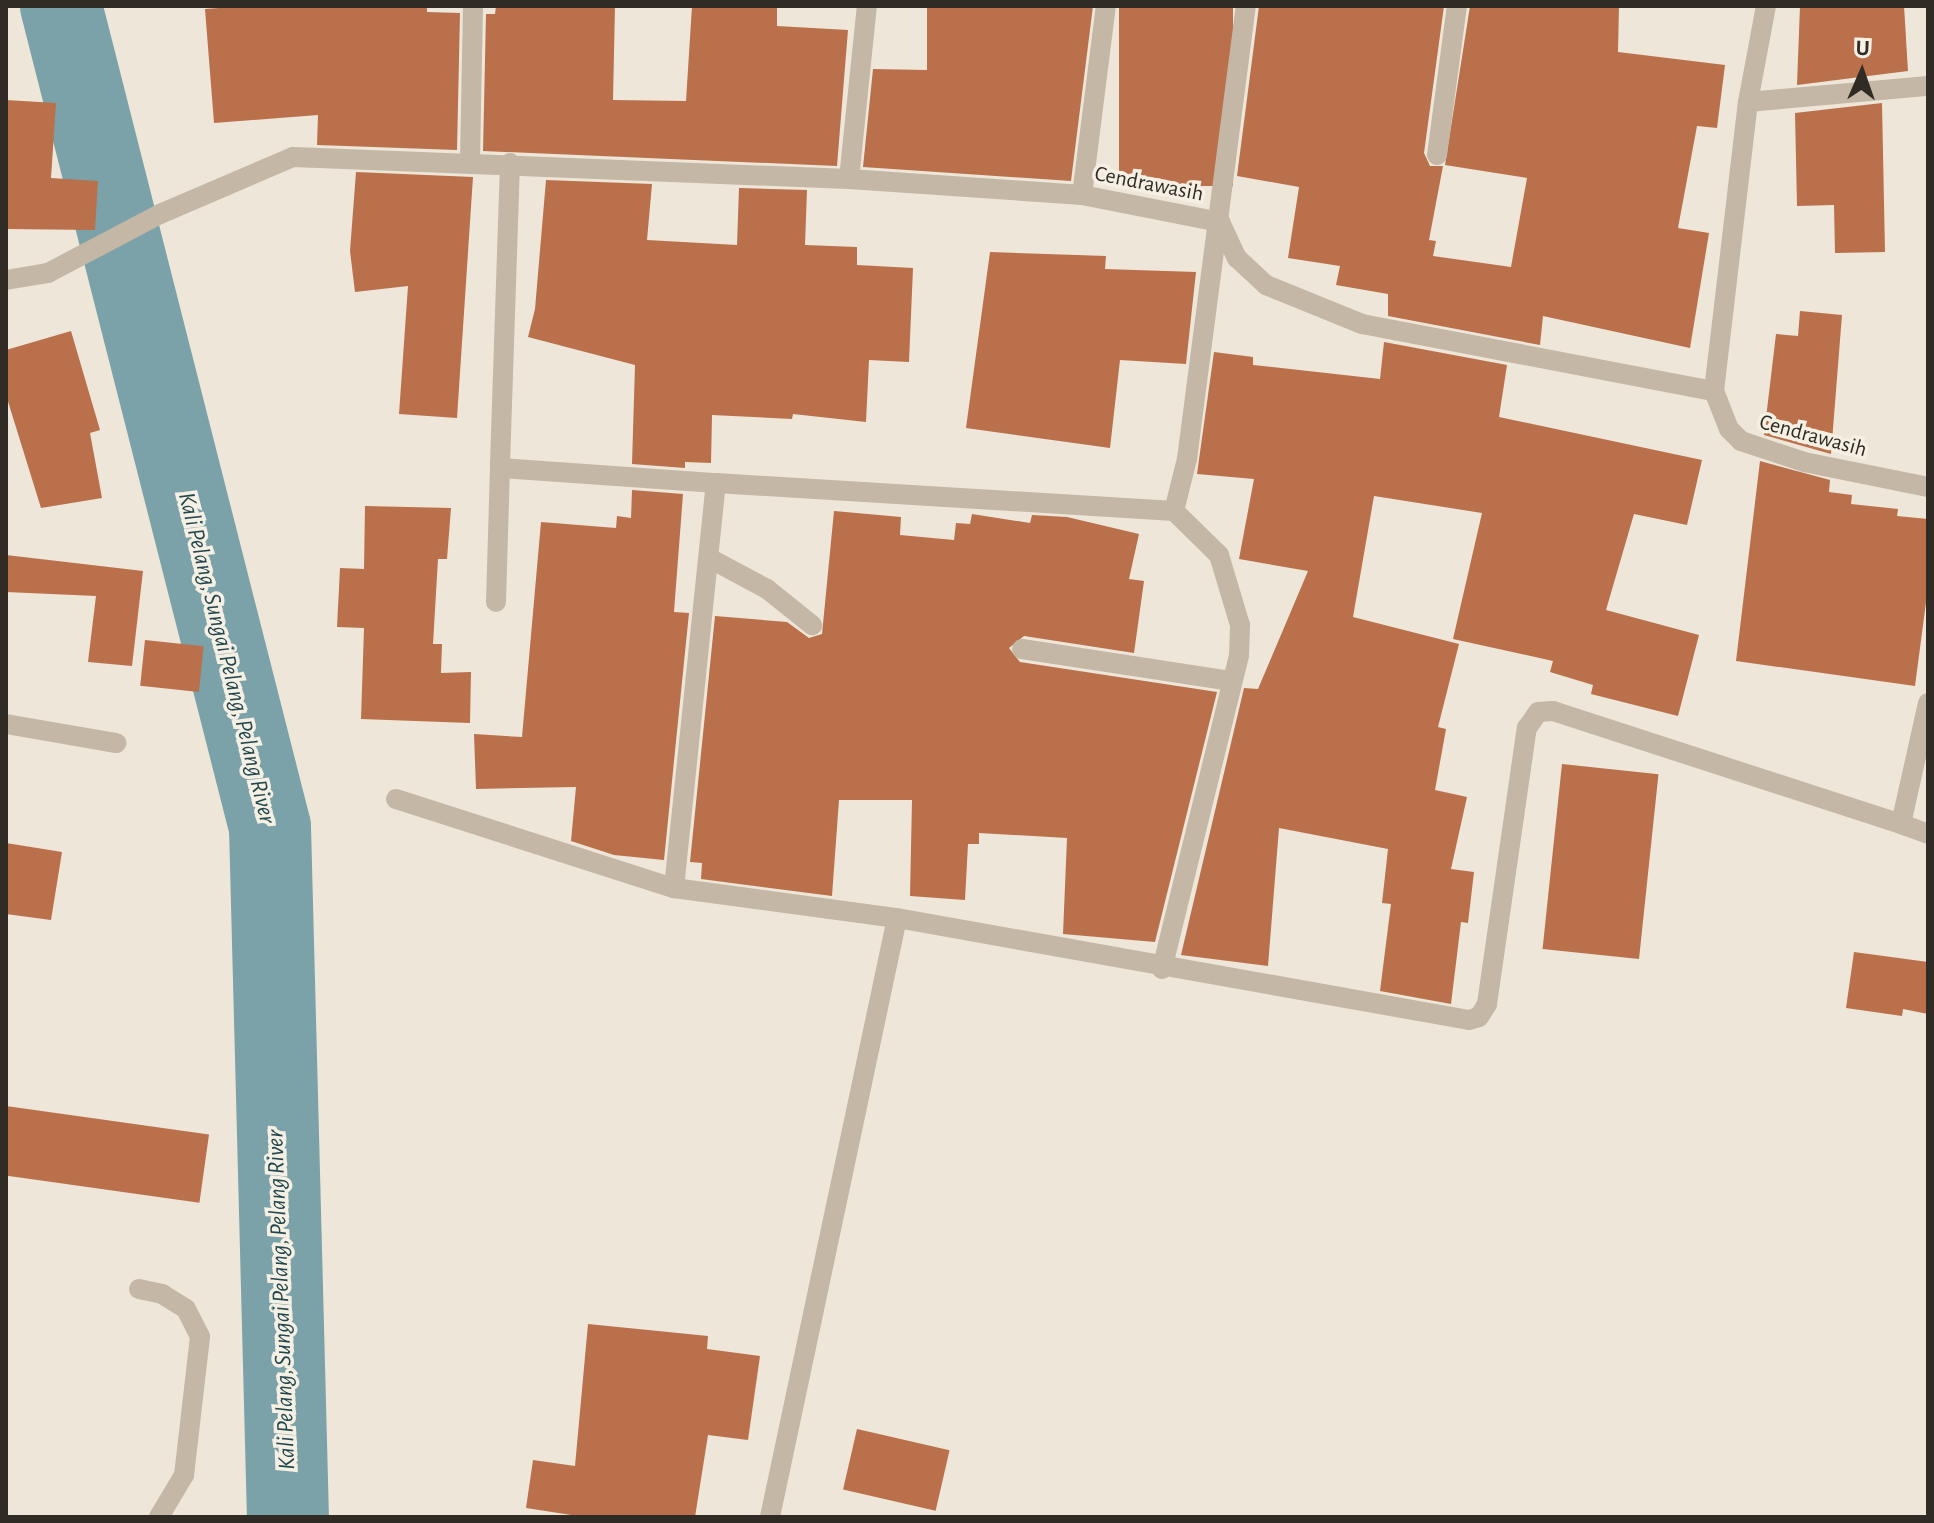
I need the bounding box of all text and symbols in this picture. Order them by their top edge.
north arrow [1822,32,1902,112]
text: U [1855,37,1870,59]
street label: Cendrawasih [1092,161,1206,207]
street label: Cendrawasih [1756,409,1870,463]
water label: Kali Pelang, Sungai Pelang, Pelang River [171,489,281,827]
water label: Kali Pelang, Sungai Pelang, Pelang River [262,1129,302,1471]

